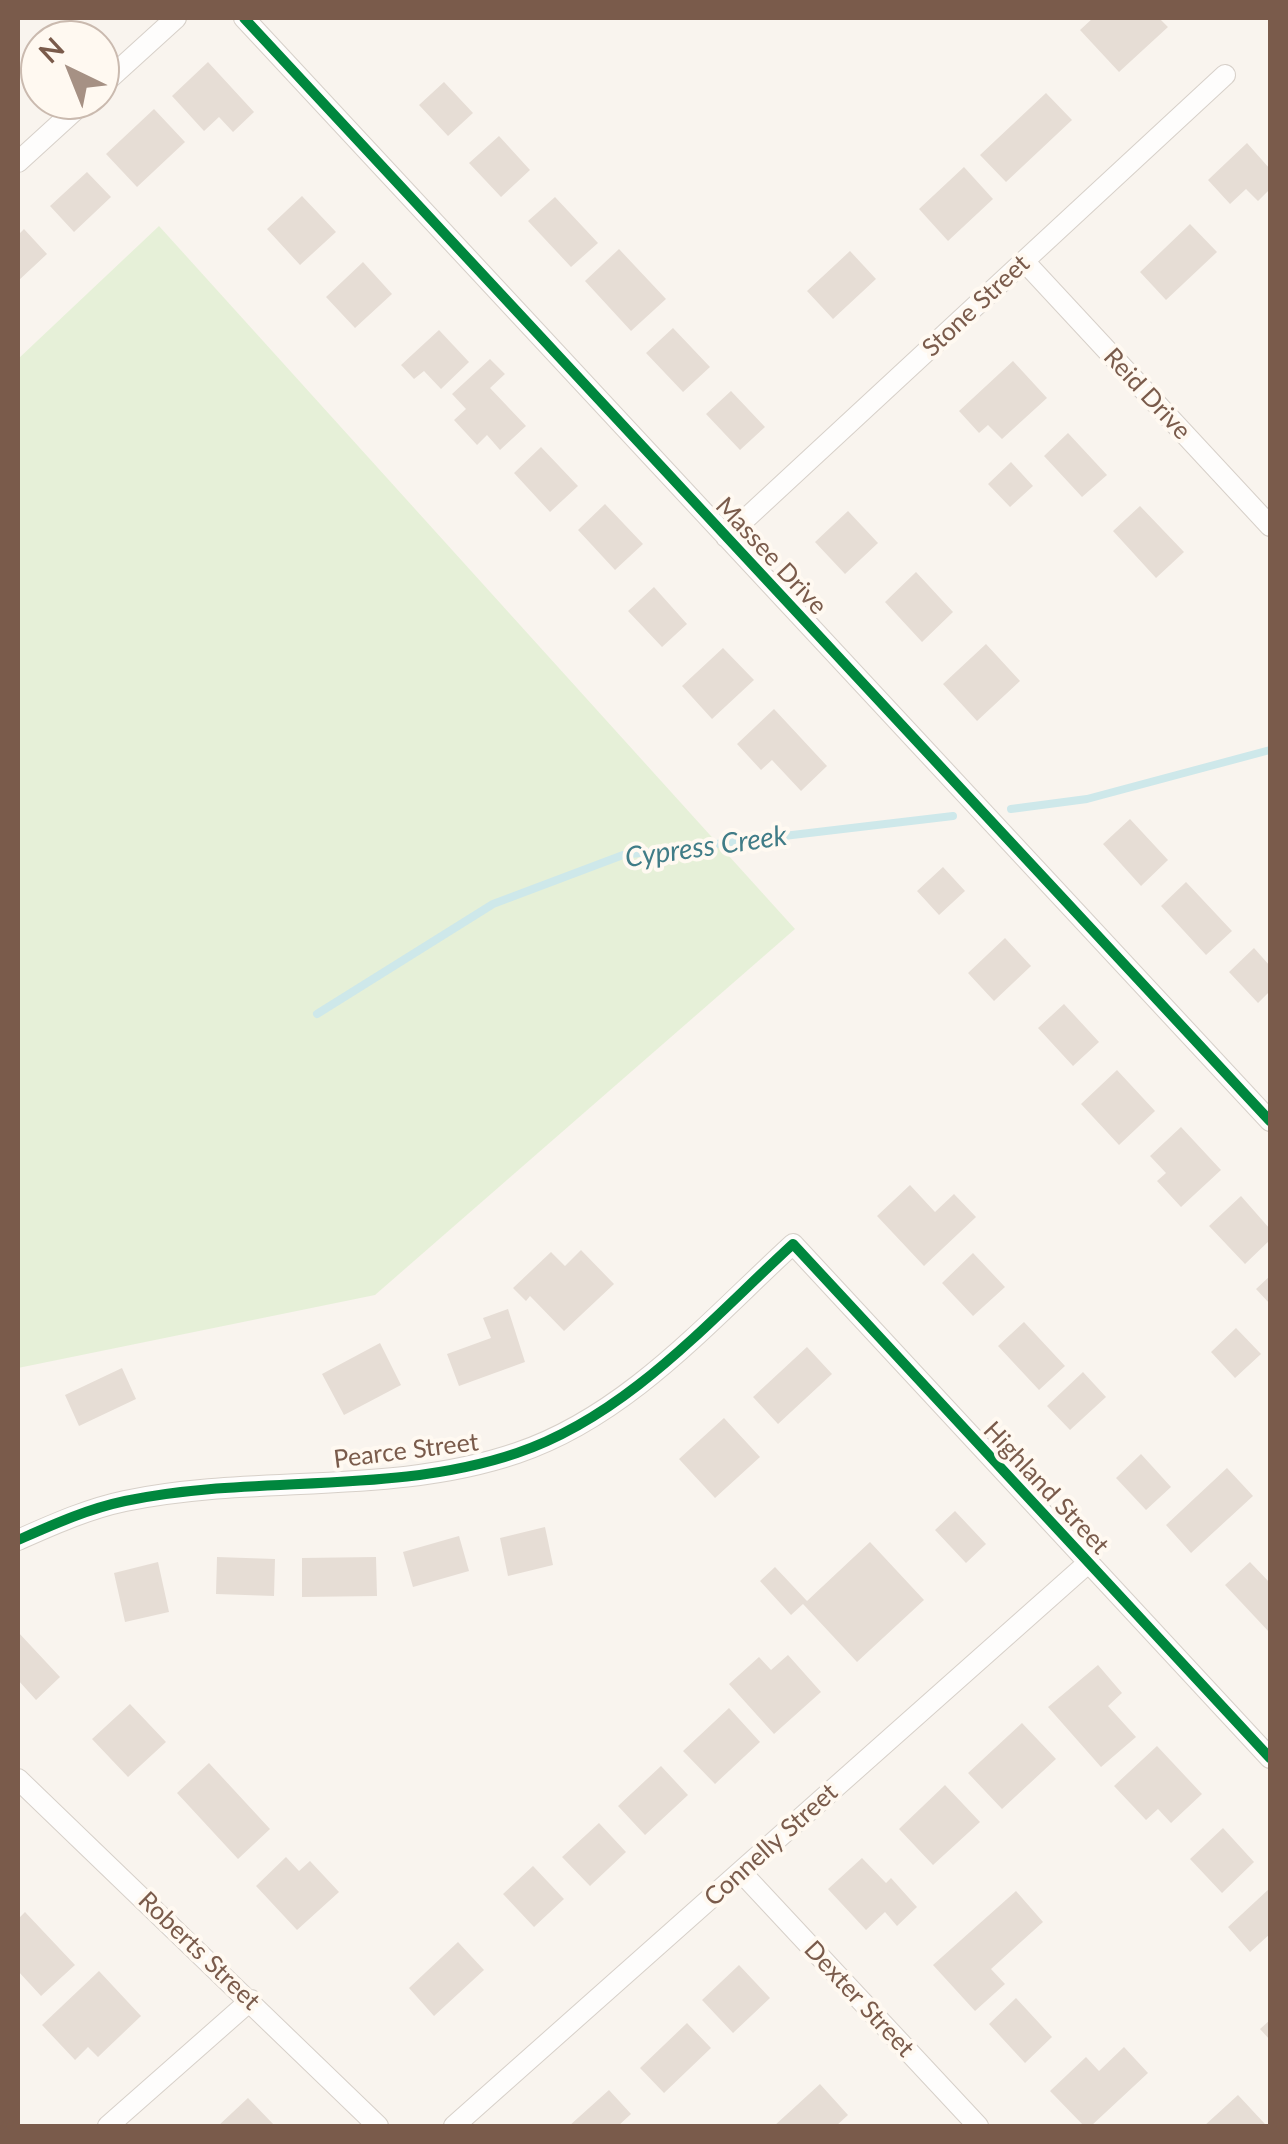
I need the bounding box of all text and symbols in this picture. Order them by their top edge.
north arrow [20,20,120,120]
text: N [31,30,70,69]
street label: Stone Street [916,249,1036,363]
street label: Reid Drive [1097,342,1197,446]
street label: Massee Drive [709,491,833,621]
water label: Cypress Creek [623,819,789,875]
street label: Highland Street [977,1415,1115,1561]
street label: Pearce Street [332,1427,480,1475]
street label: Connelly Street [698,1777,844,1913]
street label: Roberts Street [132,1886,266,2016]
street label: Dexter Street [798,1935,920,2063]

